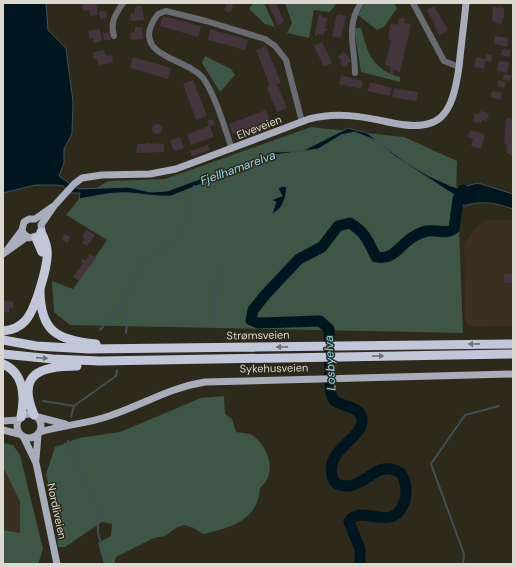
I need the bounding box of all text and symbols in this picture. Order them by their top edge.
street label: Elveveien [234,112,284,142]
water label: Fjellhamarelva [198,147,278,189]
street label: Strømsveien [226,327,290,343]
water label: Losbyelva [321,335,339,391]
one-way arrow [467,341,480,347]
one-way arrow [275,344,288,350]
one-way arrow [372,353,385,359]
one-way arrow [36,355,48,362]
street label: Sykehusveien [240,360,308,376]
street label: Nordliveien [44,482,70,540]

